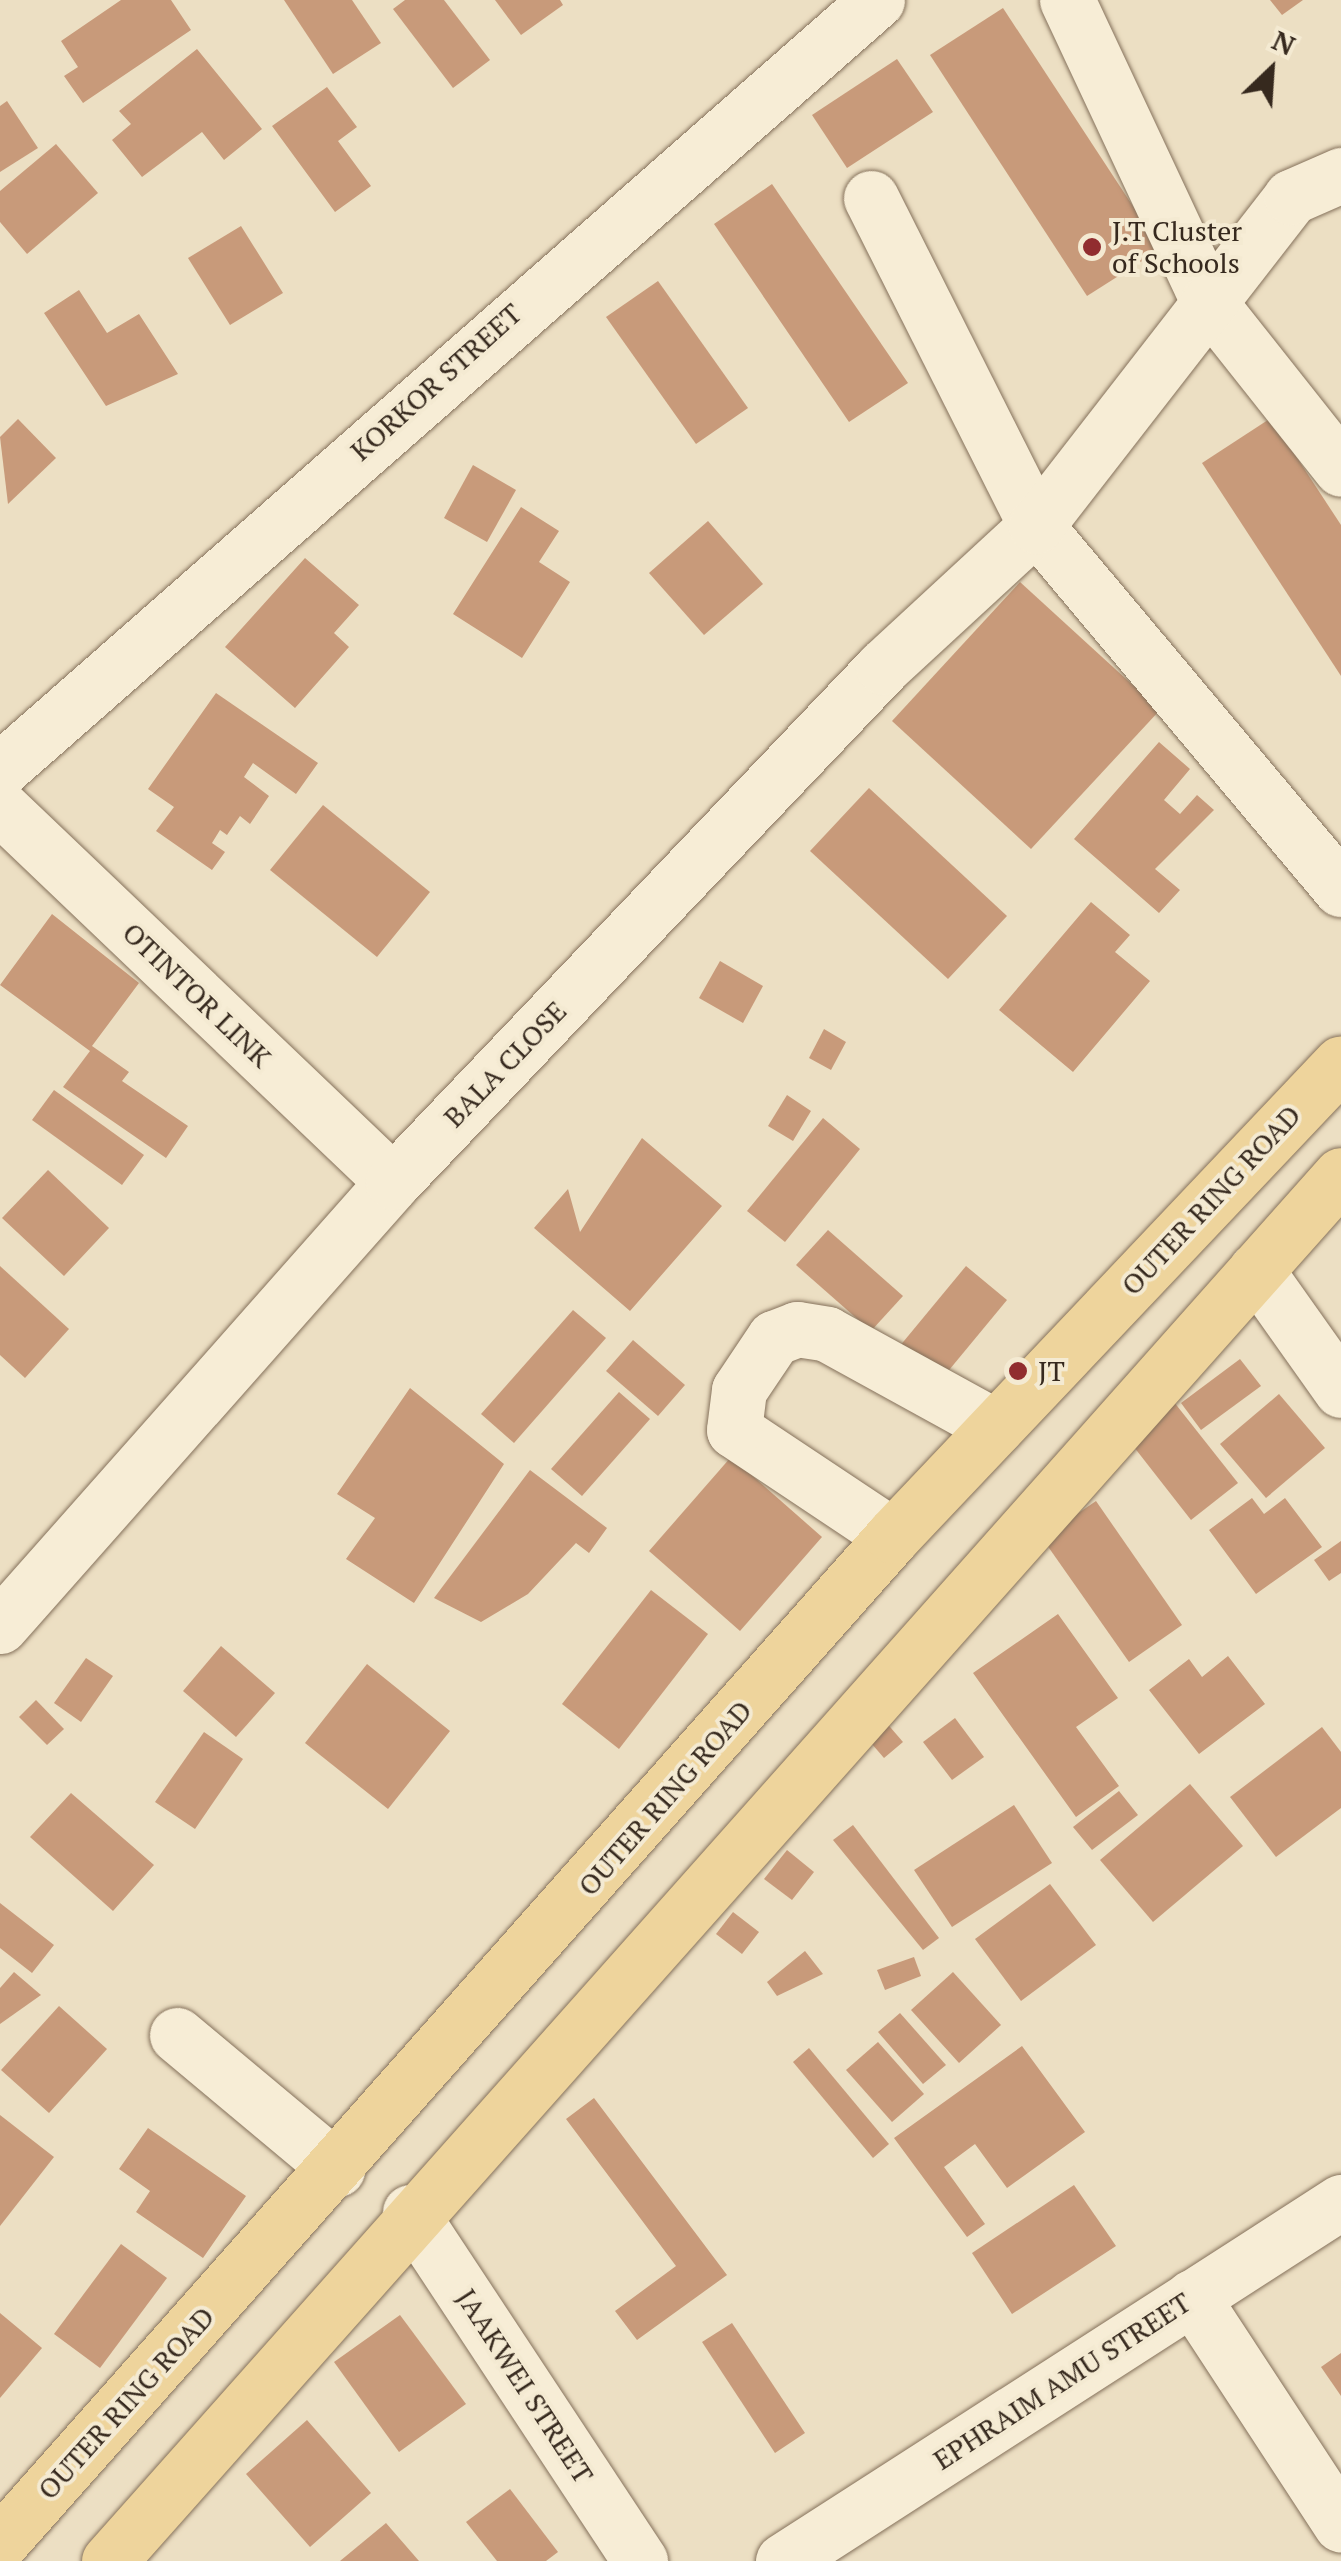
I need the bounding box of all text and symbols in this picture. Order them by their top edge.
north arrow [1221,20,1321,120]
text: N [1266,21,1301,64]
place label: J.T Cluster of Schools [1112,214,1242,280]
marker: J.T Cluster of Schools [1081,236,1103,258]
street label: KORKOR STREET [344,296,528,468]
street label: OTINTOR LINK [116,916,278,1074]
street label: BALA CLOSE [437,994,573,1134]
street label: OUTER RING ROAD [1114,1098,1308,1302]
place label: JT [1038,1354,1065,1388]
marker: JT [1007,1360,1029,1382]
street label: OUTER RING ROAD [571,1694,759,1902]
street label: JAAKWEI STREET [450,2282,600,2490]
street label: EPHRAIM AMU STREET [927,2285,1197,2477]
street label: OUTER RING ROAD [31,2300,221,2506]

